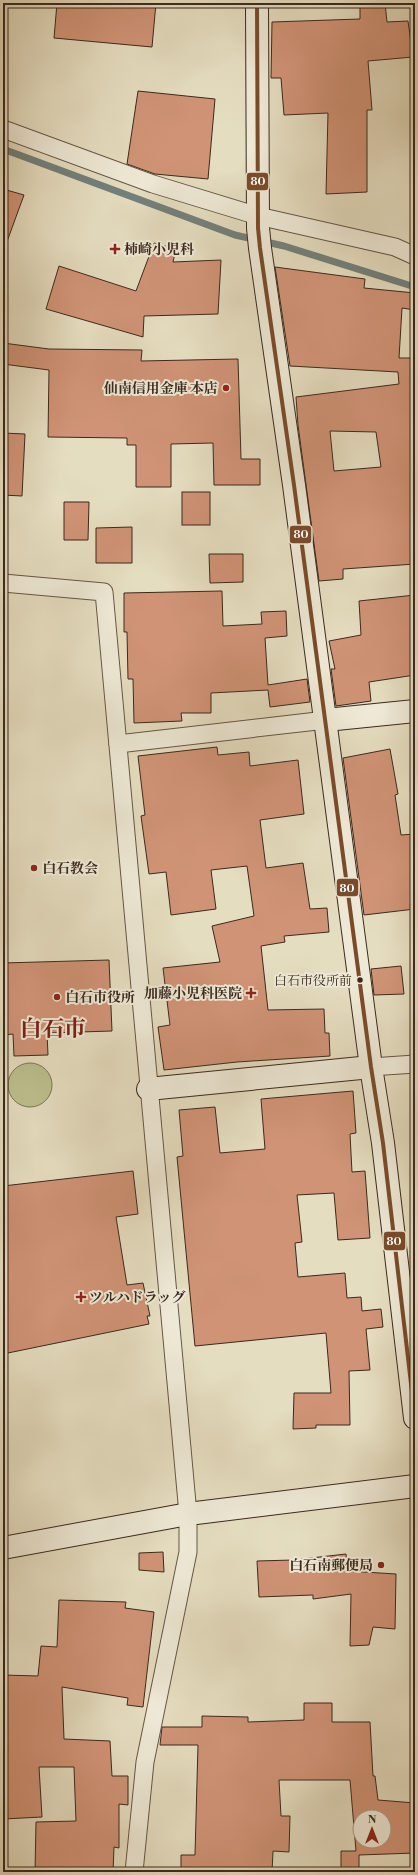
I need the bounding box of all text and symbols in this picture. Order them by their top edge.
line badge: 80 [246,172,269,191]
text: 80 [250,175,266,189]
place label: 柿崎小児科 [124,241,195,259]
marker: 柿崎小児科 [109,243,121,255]
place label: 仙南信用金庫 本店 [104,380,218,398]
marker: 仙南信用金庫 本店 [221,383,231,393]
line badge: 80 [289,525,312,544]
text: 80 [293,528,309,542]
place label: 白石教会 [42,860,98,878]
marker: 白石教会 [29,863,39,873]
line badge: 80 [336,878,359,897]
text: 80 [339,882,355,896]
place label: 白石市役所前 [274,973,352,989]
marker: 白石市役所前 [355,975,365,985]
place label: 加藤小児科医院 [144,985,242,1003]
marker: 加藤小児科医院 [245,987,257,999]
place label: 白石市役所 [65,989,135,1007]
marker: 白石市役所 [52,992,62,1002]
district label: 白石市 [20,1016,86,1043]
line badge: 80 [383,1231,406,1251]
text: 80 [386,1235,402,1249]
place label: ツルハドラッグ [89,1289,185,1307]
marker: ツルハドラッグ [76,1292,86,1302]
place label: 白石南郵便局 [289,1557,373,1575]
marker: 白石南郵便局 [376,1560,386,1570]
north arrow [352,1809,392,1849]
text: N [368,1813,377,1827]

